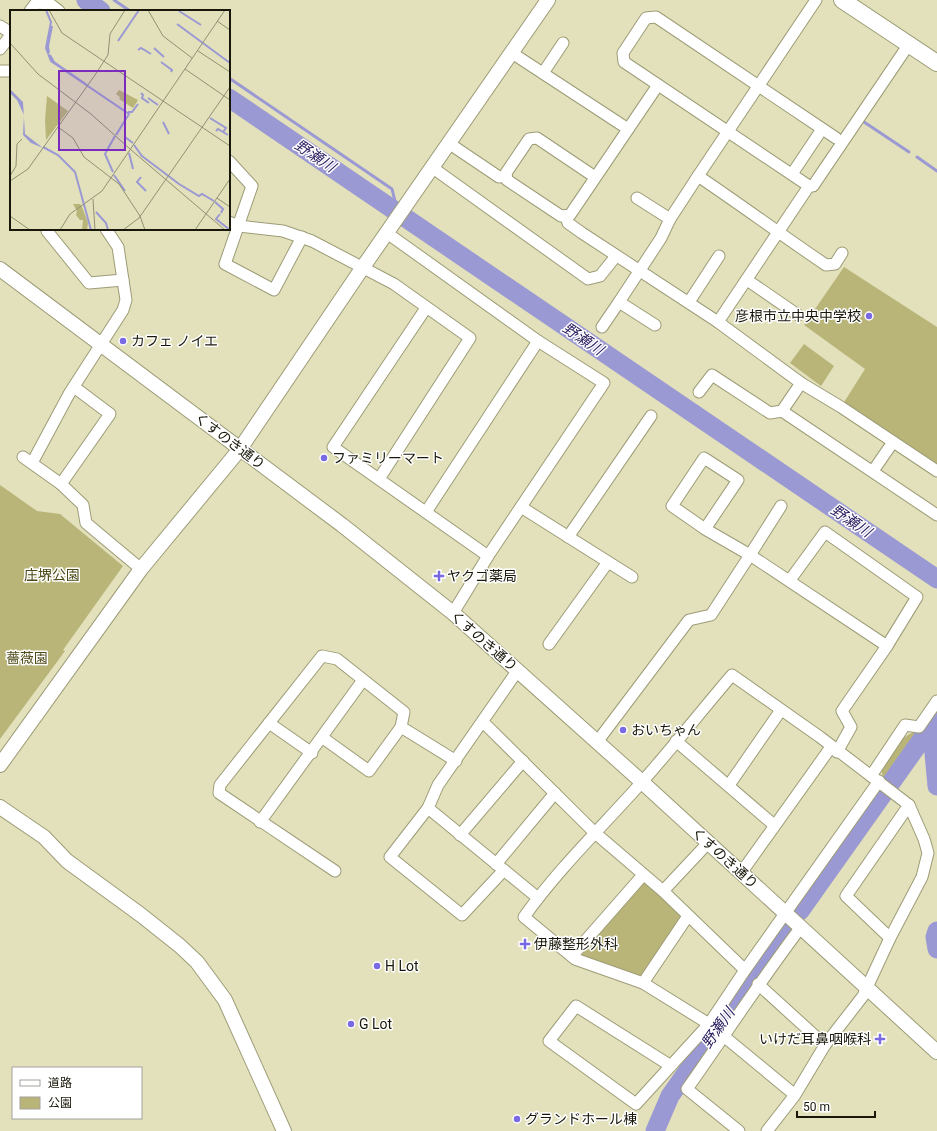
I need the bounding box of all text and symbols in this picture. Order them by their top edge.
inset map [10,10,230,230]
water label: 野瀬川 [291,136,340,177]
place label: 彦根市立中央中学校 [735,308,861,324]
marker: 彦根市立中央中学校 [864,311,874,321]
water label: 野瀬川 [559,319,608,360]
place label: カフェ ノイエ [131,333,218,349]
marker: カフェ ノイエ [118,336,128,346]
street label: くすのき通り [192,409,268,473]
place label: ファミリーマート [332,450,444,466]
marker: ファミリーマート [319,453,329,463]
water label: 野瀬川 [827,501,876,542]
park label: 庄堺公園 [24,567,80,583]
place label: ヤクゴ薬局 [447,568,517,584]
marker: ヤクゴ薬局 [434,571,444,581]
street label: くすのき通り [447,608,521,674]
park label: 薔薇園 [6,650,48,666]
place label: おいちゃん [631,722,701,738]
marker: おいちゃん [618,725,628,735]
street label: くすのき通り [689,824,761,892]
place label: 伊藤整形外科 [534,936,618,952]
marker: 伊藤整形外科 [519,938,531,950]
place label: H Lot [385,958,419,974]
marker: H Lot [372,961,382,971]
water label: 野瀬川 [698,1003,739,1052]
place label: G Lot [359,1016,393,1032]
marker: G Lot [346,1019,356,1029]
place label: いけだ耳鼻咽喉科 [759,1031,871,1047]
marker: いけだ耳鼻咽喉科 [874,1033,886,1045]
legend [12,1067,142,1119]
text: 道路 [48,1076,72,1090]
scale bar [797,1093,875,1119]
text: 公園 [48,1096,72,1110]
text: 50 m [803,1100,830,1114]
place label: グランドホール棟 [525,1111,637,1127]
marker: グランドホール棟 [512,1114,522,1124]

